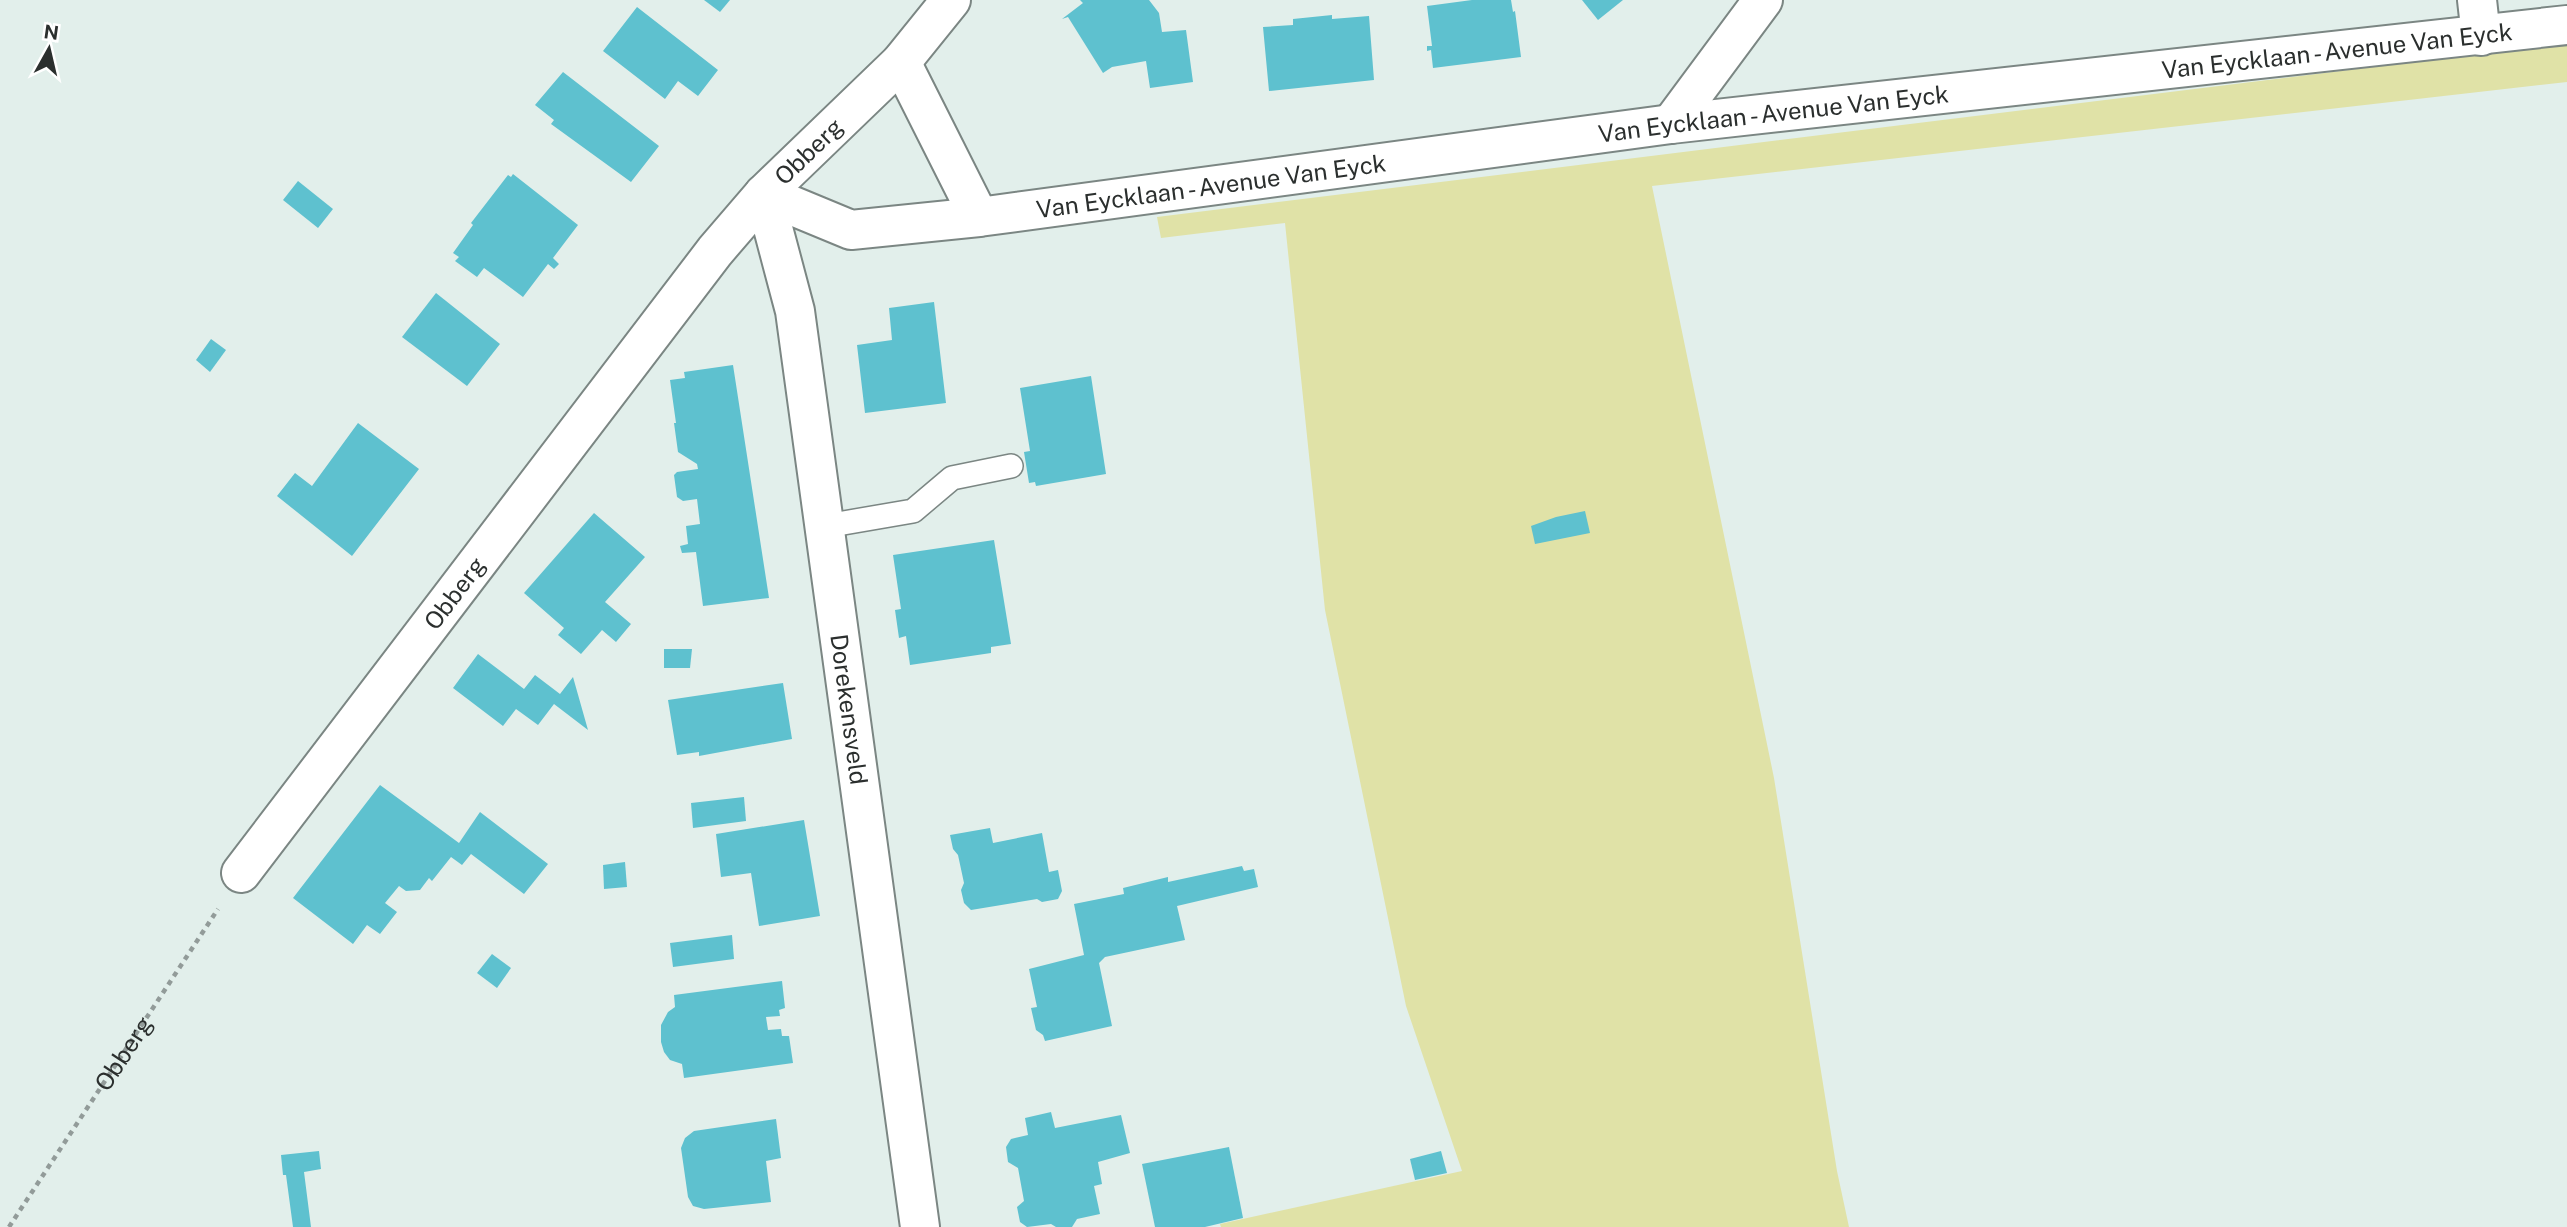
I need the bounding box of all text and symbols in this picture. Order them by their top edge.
north arrow [14,14,84,84]
street label: Van Eycklaan - Avenue Van Eyck [2160,17,2514,84]
text: N [42,20,60,44]
street label: Van Eycklaan - Avenue Van Eyck [1596,79,1950,148]
street label: Obberg [769,112,848,190]
street label: Van Eycklaan - Avenue Van Eyck [1035,148,1388,223]
street label: Obberg [418,551,491,635]
street label: Dorekensveld [825,632,873,786]
street label: Obberg [89,1011,158,1096]

